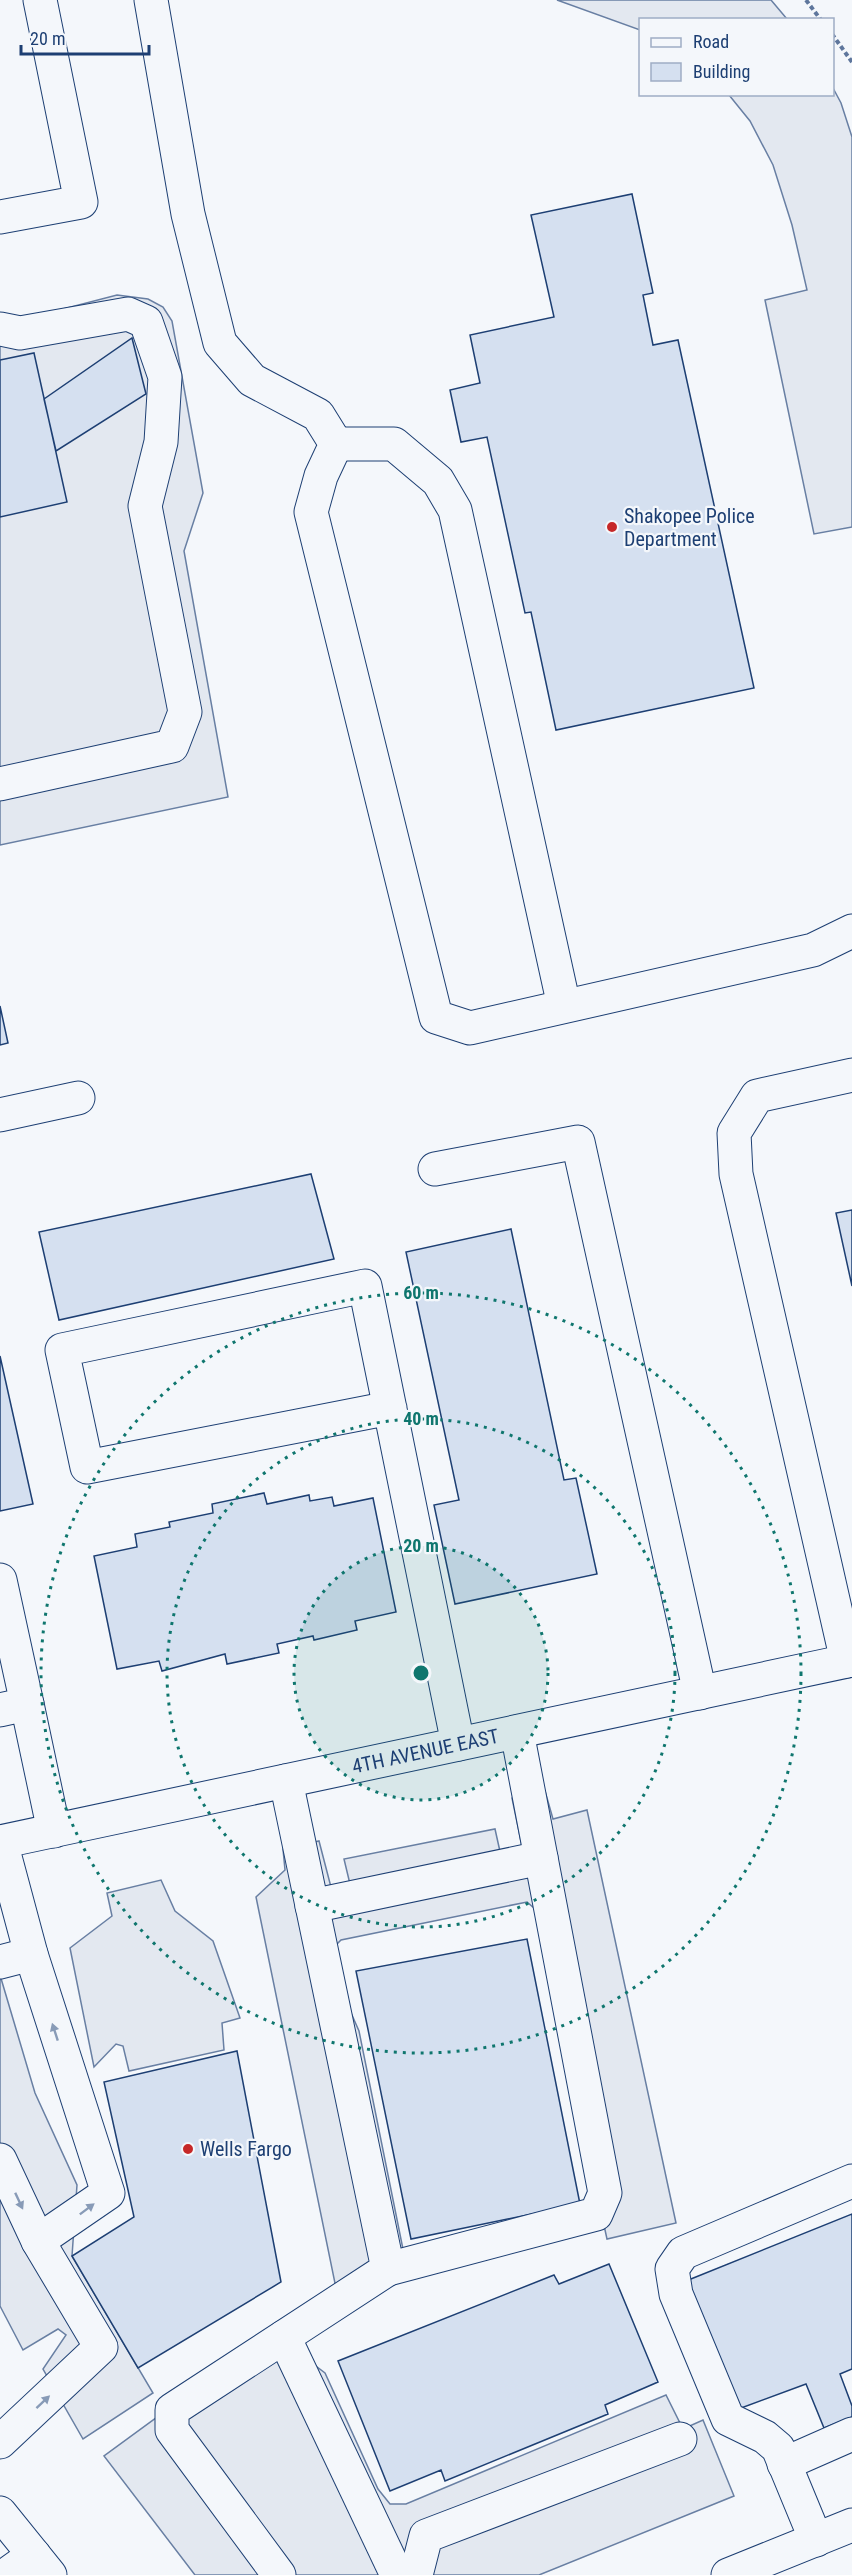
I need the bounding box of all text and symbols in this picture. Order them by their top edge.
scale bar [21,18,148,56]
legend [639,18,834,96]
text: 20 m [30,28,65,49]
text: Road [693,31,729,52]
text: Building [693,61,750,82]
place label: Shakopee Police Department [624,504,755,551]
marker: Shakopee Police Department [605,520,619,534]
text: 60 m [403,1282,439,1303]
text: 40 m [403,1408,439,1429]
text: 20 m [403,1535,439,1556]
centre of rings [411,1663,431,1683]
street label: 4TH AVENUE EAST [350,1724,501,1778]
one-way arrow [50,2023,60,2041]
place label: Wells Fargo [200,2137,292,2161]
marker: Wells Fargo [181,2142,195,2156]
one-way arrow [14,2192,23,2209]
one-way arrow [79,2203,94,2215]
one-way arrow [35,2395,50,2409]

